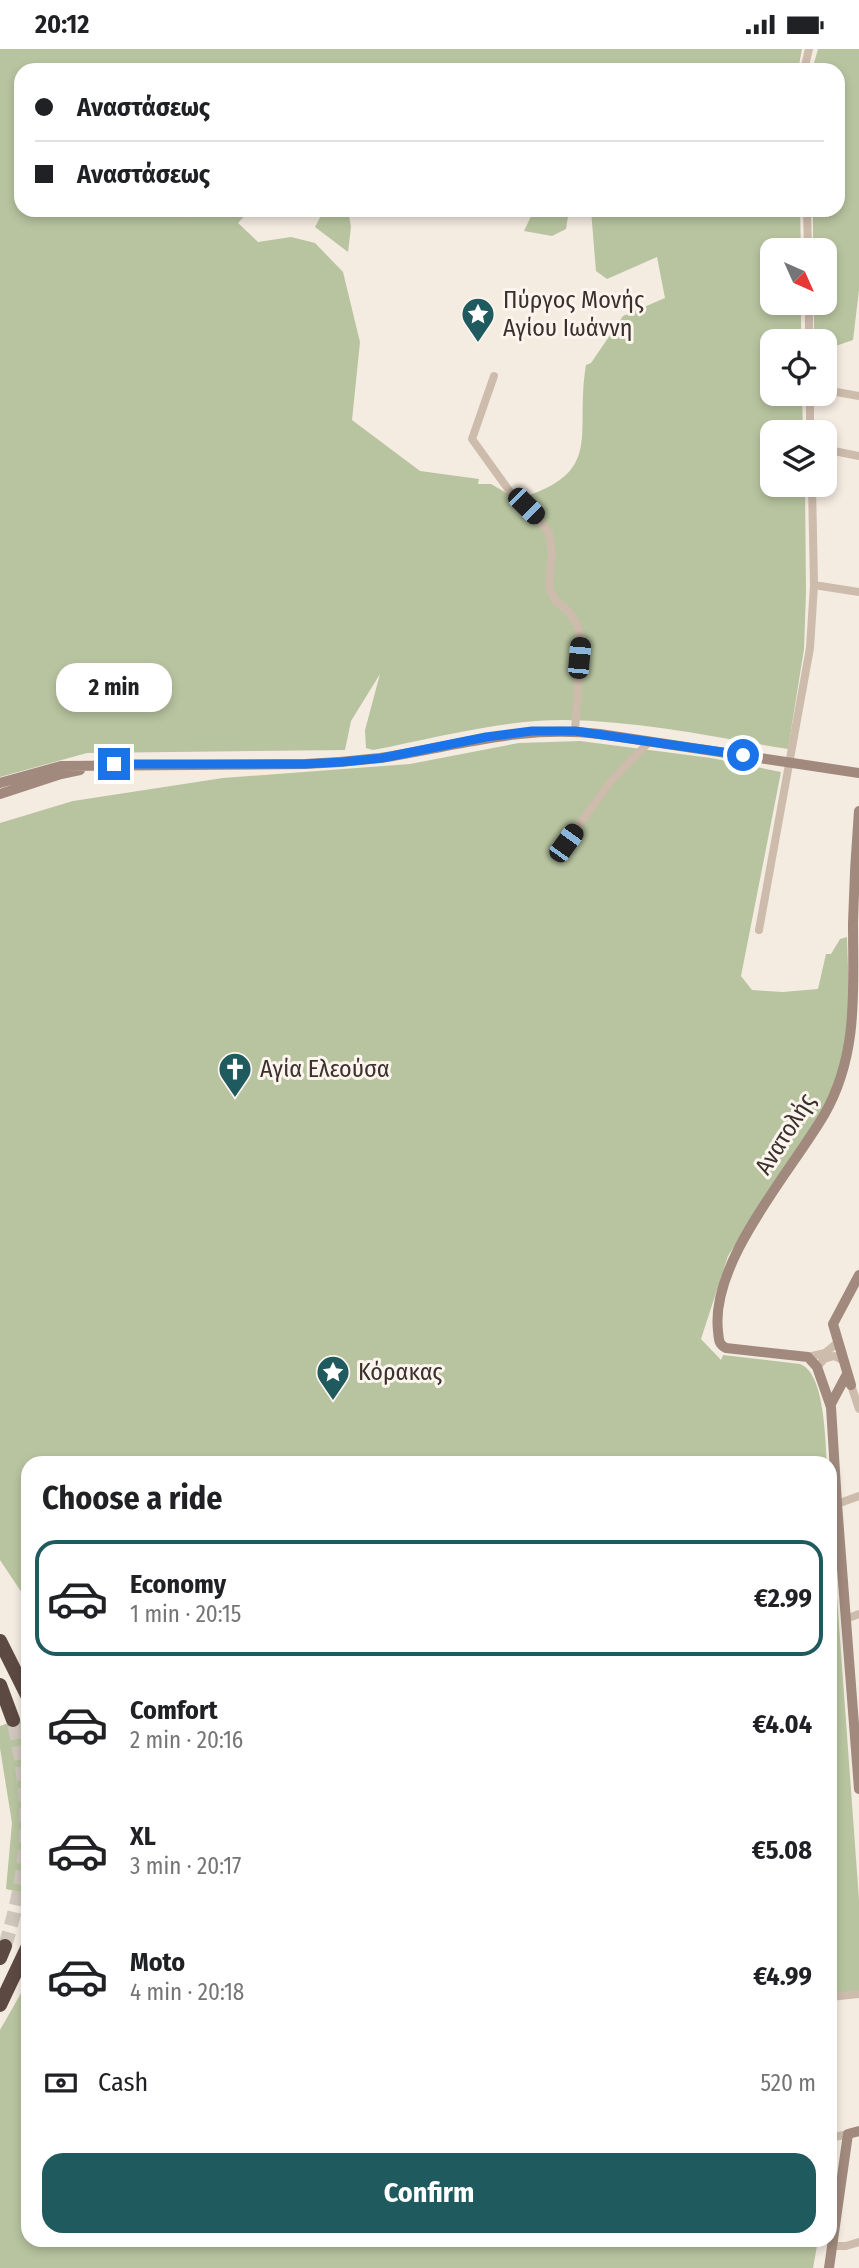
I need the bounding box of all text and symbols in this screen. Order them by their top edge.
text: 20:12 [35,9,89,40]
text: Αναστάσεως [77,92,210,123]
text: Αναστάσεως [77,159,210,190]
north arrow [760,238,836,315]
map controls [760,238,837,497]
place label: Πύργος Μονής Αγίου Ιωάννη [503,286,644,342]
place icon: Πύργος Μονής Αγίου Ιωάννη [459,295,497,344]
button: locate [760,329,837,406]
button: layers [760,420,837,497]
car [504,484,549,528]
car [567,636,592,680]
callout: 2 min [56,663,172,711]
text: 2 min [89,673,140,701]
route start [727,739,759,771]
route end [98,748,130,780]
car [546,820,587,866]
church icon: Αγία Ελεούσα [216,1050,254,1099]
place label: Αγία Ελεούσα [260,1055,390,1083]
street label: Ανατολής [749,1088,821,1180]
place icon: Κόρακας [314,1353,352,1402]
place label: Κόρακας [358,1358,442,1386]
text: Choose a ride [42,1479,223,1517]
icon: car [46,1567,109,1630]
text: Economy [130,1569,226,1600]
text: €2.99 [754,1583,812,1614]
text: 1 min · 20:15 [130,1600,241,1628]
icon: car [46,1693,109,1756]
text: Comfort [130,1695,218,1726]
text: €4.04 [752,1709,812,1740]
text: 2 min · 20:16 [130,1726,243,1754]
icon: car [46,1819,109,1882]
text: XL [130,1821,156,1852]
text: €5.08 [752,1835,812,1866]
text: 3 min · 20:17 [130,1852,241,1880]
icon: car [46,1945,109,2008]
text: Moto [130,1947,185,1978]
text: €4.99 [753,1961,812,1992]
text: 4 min · 20:18 [130,1978,244,2006]
icon: cash [42,2064,80,2102]
text: Cash [98,2067,148,2098]
text: 520 m [760,2069,816,2097]
button: Confirm [42,2153,816,2233]

